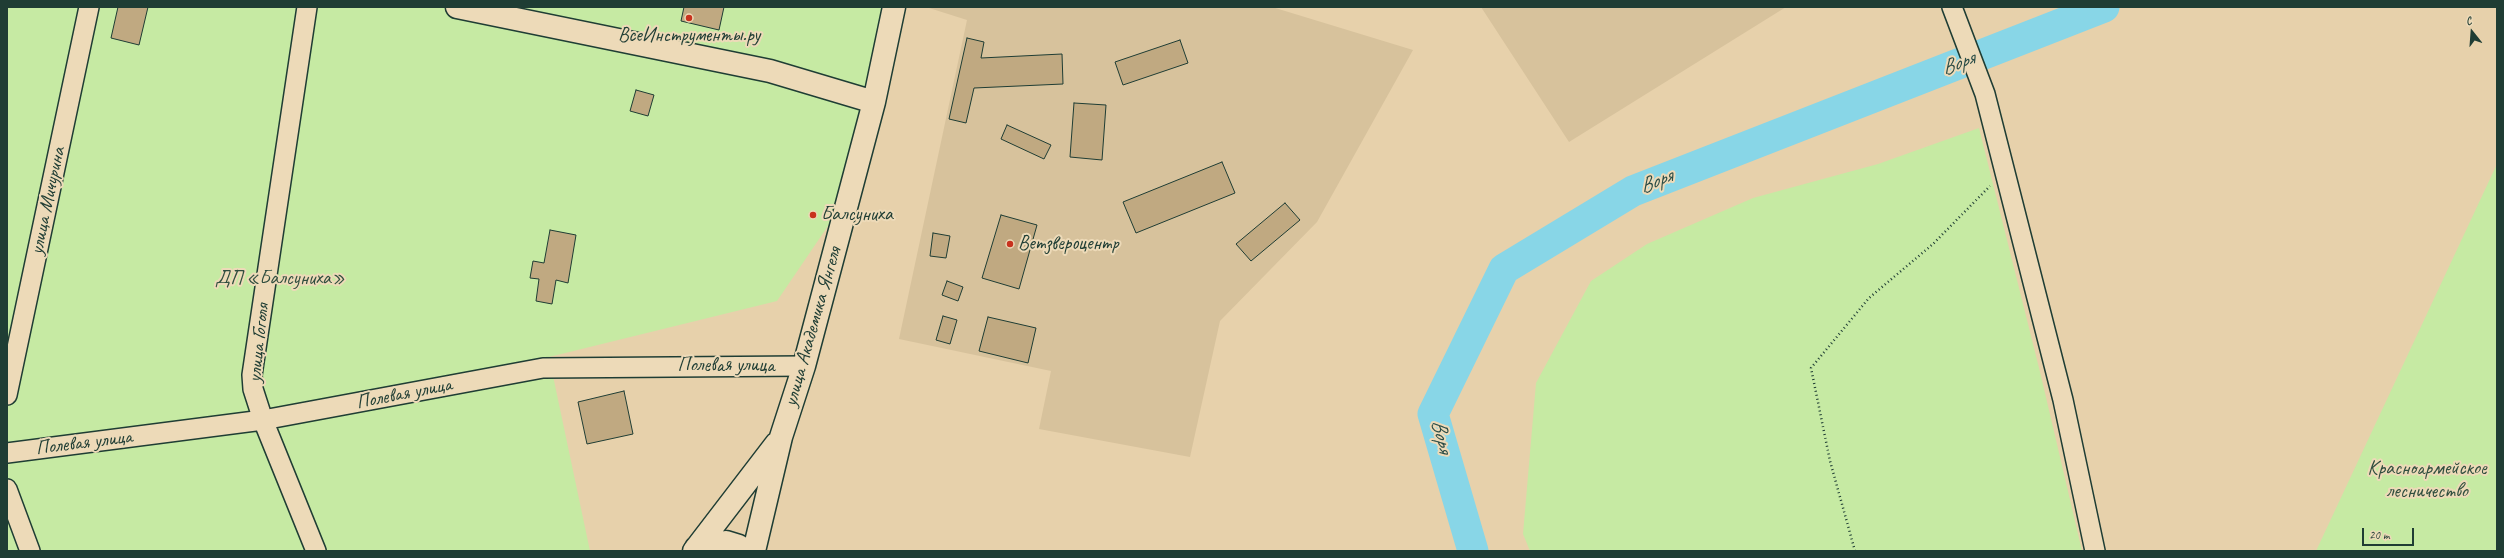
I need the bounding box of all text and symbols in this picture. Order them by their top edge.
north arrow [2452,12,2492,52]
marker: ВсеИнструменты.ру [684,13,694,23]
text: С [2464,13,2473,28]
place label: ВсеИнструменты.ру [618,24,760,48]
water label: Воря [1938,46,1978,82]
street label: улица Мичурина [25,145,71,257]
water label: Воря [1636,164,1676,200]
place label: Балсуниха [821,203,893,227]
marker: Балсуниха [808,210,818,220]
place label: Ветзвероцентр [1018,232,1118,256]
marker: Ветзвероцентр [1005,239,1015,249]
street label: улица Академика Янгеля [779,245,847,409]
park label: ДП «Балсуниха» [215,267,345,291]
street label: улица Гоголя [243,302,275,384]
street label: Полевая улица [678,354,774,378]
street label: Полевая улица [354,373,454,415]
water label: Воря [1425,417,1457,455]
street label: Полевая улица [34,425,134,461]
park label: Красноармейское лесничество [2367,457,2487,504]
scale bar [2364,520,2416,546]
text: 20 m [2369,527,2389,543]

